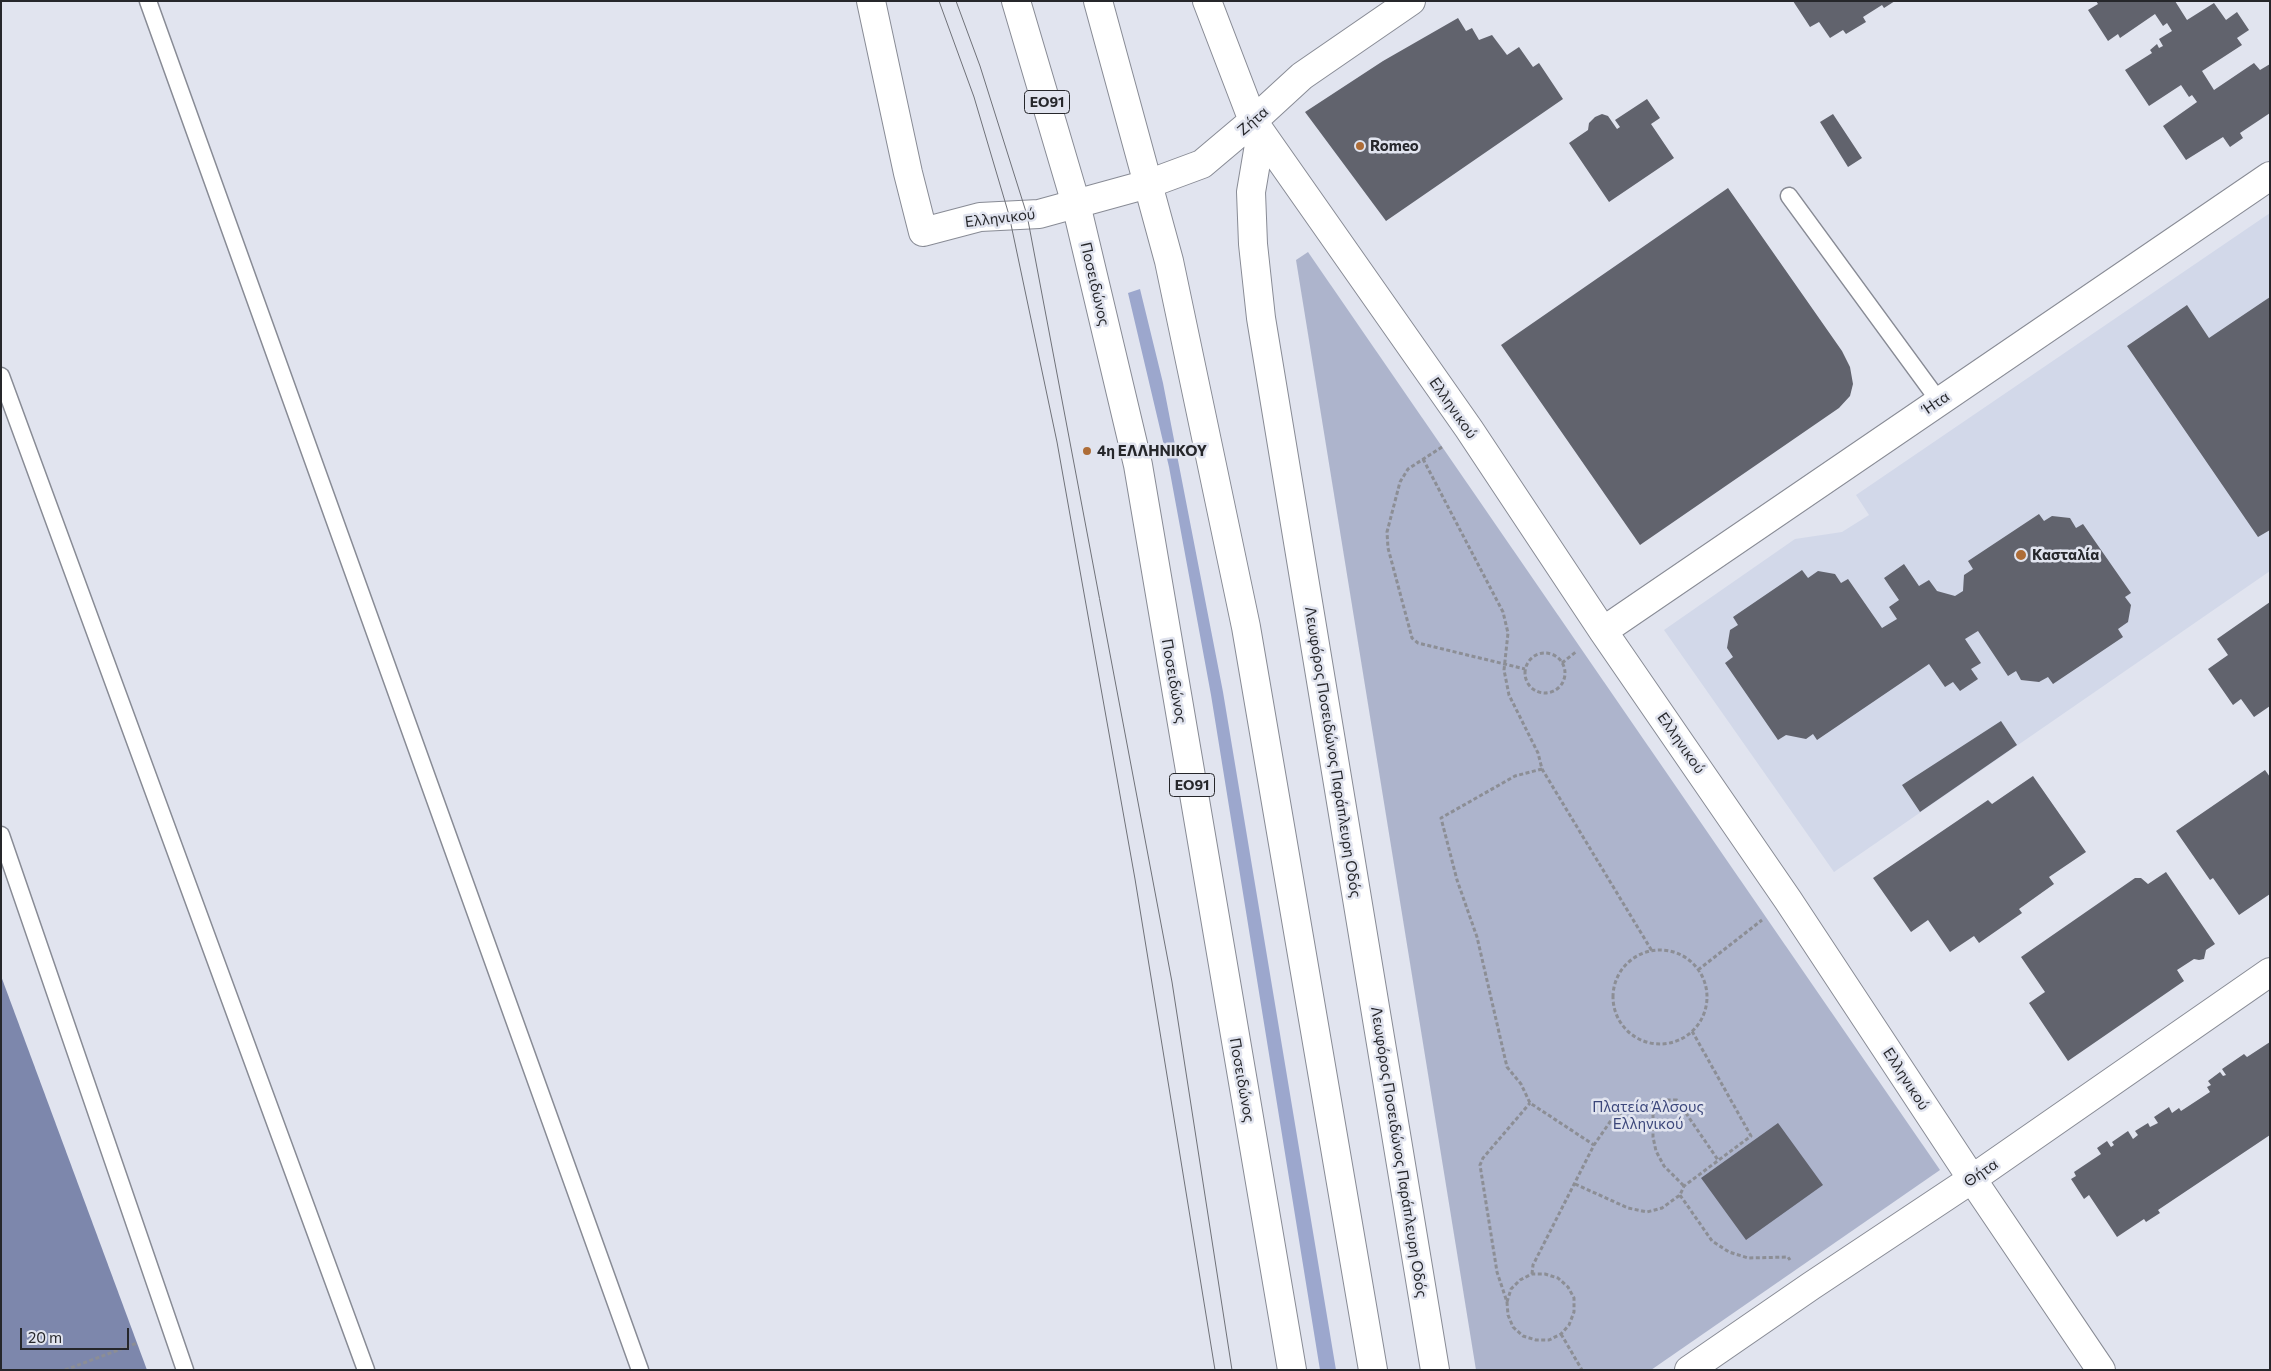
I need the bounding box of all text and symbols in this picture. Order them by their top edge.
road number: ΕΟ91 [1024,90,1070,114]
street label: Ζήτα [1234,103,1272,139]
place label: Romeo [1370,137,1419,155]
marker: Romeo [1354,140,1366,152]
street label: Ελληνικού [964,205,1036,231]
street label: Ποσειδώνος [1077,240,1113,328]
street label: Ελληνικού [1425,374,1481,442]
street label: Ήτα [1919,388,1953,418]
place label: 4η ΕΛΛΗΝΙΚΟΥ [1097,442,1207,460]
marker: 4η ΕΛΛΗΝΙΚΟΥ [1081,445,1093,457]
place label: Κασταλία [2032,546,2099,564]
marker: Κασταλία [2014,548,2028,562]
street label: Λεωφόρος Ποσειδώνος Παράπλευρη Οδός [1301,605,1365,899]
street label: Ποσειδώνος [1158,637,1190,725]
street label: Ελληνικού [1653,709,1709,777]
road number: ΕΟ91 [1170,774,1214,796]
street label: Λεωφόρος Ποσειδώνος Παράπλευρη Οδός [1367,1005,1431,1299]
street label: Ποσειδώνος [1226,1036,1258,1124]
street label: Ελληνικού [1879,1044,1933,1114]
park label: Πλατεία Άλσους Ελληνικού [1592,1098,1704,1133]
street label: Θήτα [1961,1155,2001,1191]
scale bar [22,1318,131,1350]
text: 20 m [28,1328,62,1346]

